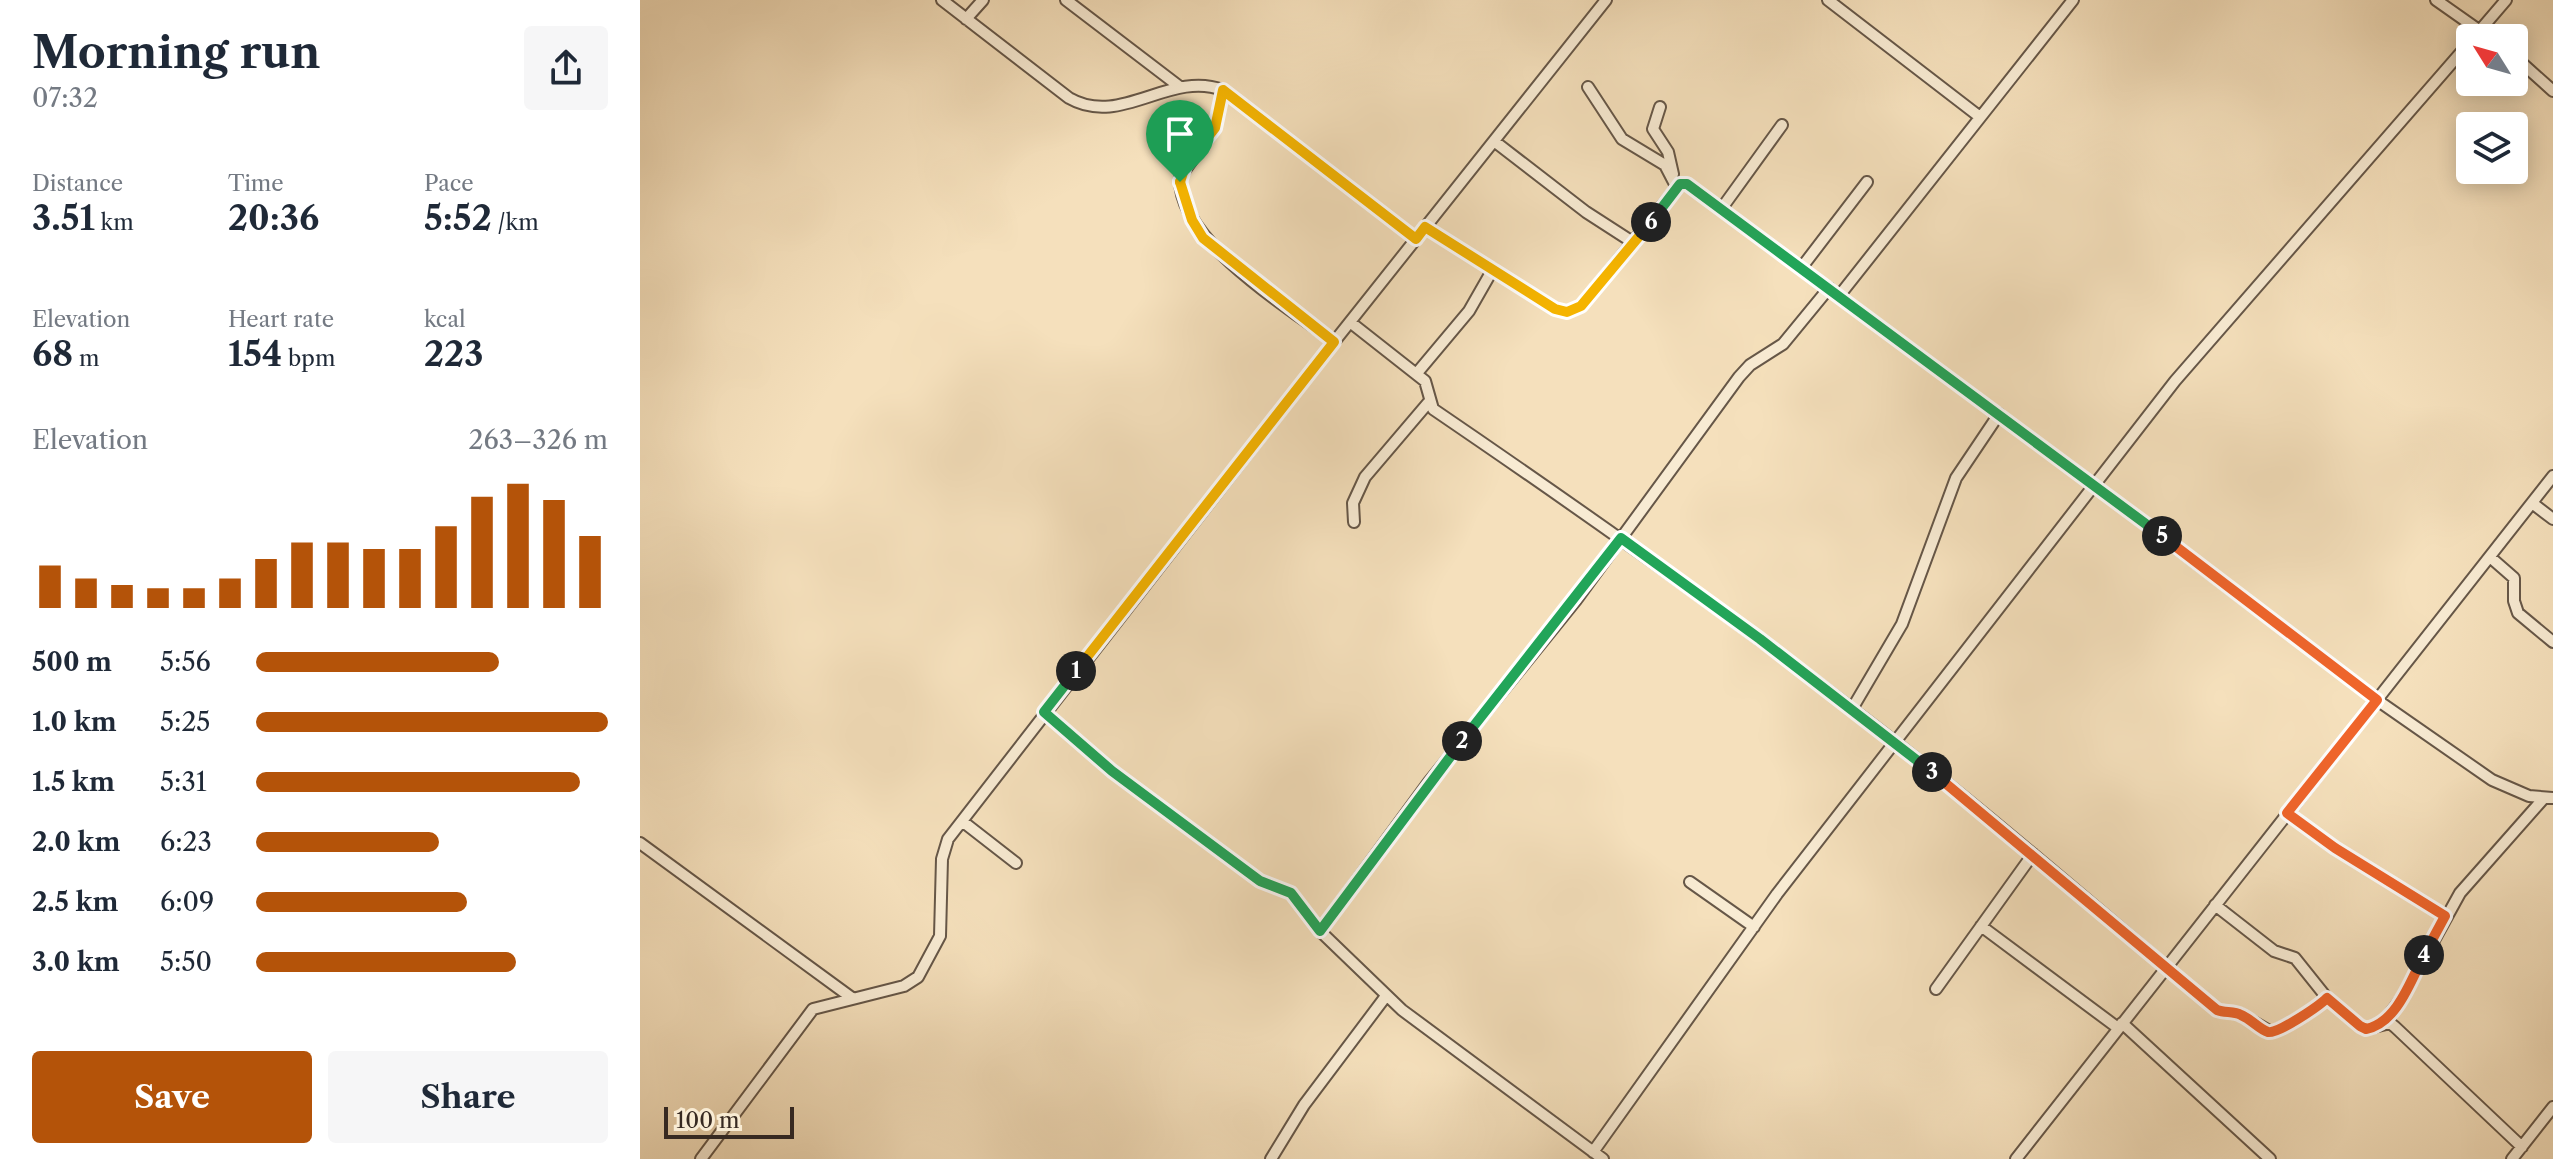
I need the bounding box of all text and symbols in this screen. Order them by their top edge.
north arrow [2456,24,2528,96]
map controls [2456,24,2528,184]
text: Morning run [32,25,321,79]
button: share [524,26,608,110]
text: 07:32 [32,82,98,114]
pin [1146,100,1214,182]
icon: arrive [1158,112,1202,156]
button: layers [2456,112,2528,184]
text: Distance [32,170,123,197]
text: Time [228,170,284,197]
text: Pace [424,170,474,197]
text: 3.51 [32,197,95,239]
text: 20:36 [228,197,319,239]
text: 5:52 [424,197,492,239]
pin: 6 [1631,202,1671,242]
text: 6 [1644,208,1658,235]
text: km [95,209,134,236]
text: /km [492,209,539,236]
text: Elevation [32,306,130,333]
text: Heart rate [228,306,334,333]
text: kcal [424,306,466,333]
text: 68 [32,333,73,375]
text: 154 [228,333,282,375]
text: 223 [424,333,483,375]
text: m [73,345,100,372]
text: bpm [282,345,335,372]
text: Elevation [32,424,148,456]
text: 263–326 m [469,424,608,456]
pin: 5 [2142,516,2182,556]
text: 5 [2156,522,2168,549]
text: 500 m [32,646,112,678]
text: 5:56 [160,646,211,678]
pin: 1 [1056,651,1096,691]
text: 1 [1071,657,1081,684]
text: 1.0 km [32,706,117,738]
text: 5:25 [160,706,210,738]
pin: 2 [1442,721,1482,761]
text: 2 [1456,727,1469,754]
pin: 3 [1912,752,1952,792]
text: 3 [1926,758,1938,785]
text: 1.5 km [32,766,115,798]
text: 5:31 [160,766,207,798]
text: 2.0 km [32,826,120,858]
text: 6:23 [160,826,212,858]
text: 2.5 km [32,886,118,918]
text: 6:09 [160,886,214,918]
pin: 4 [2404,935,2444,975]
text: 4 [2417,941,2431,968]
text: 3.0 km [32,946,120,978]
text: 5:50 [160,946,212,978]
button: Save [32,1051,312,1143]
button: Share [328,1051,608,1143]
scale bar [664,1103,794,1139]
text: 100 m [676,1107,739,1134]

